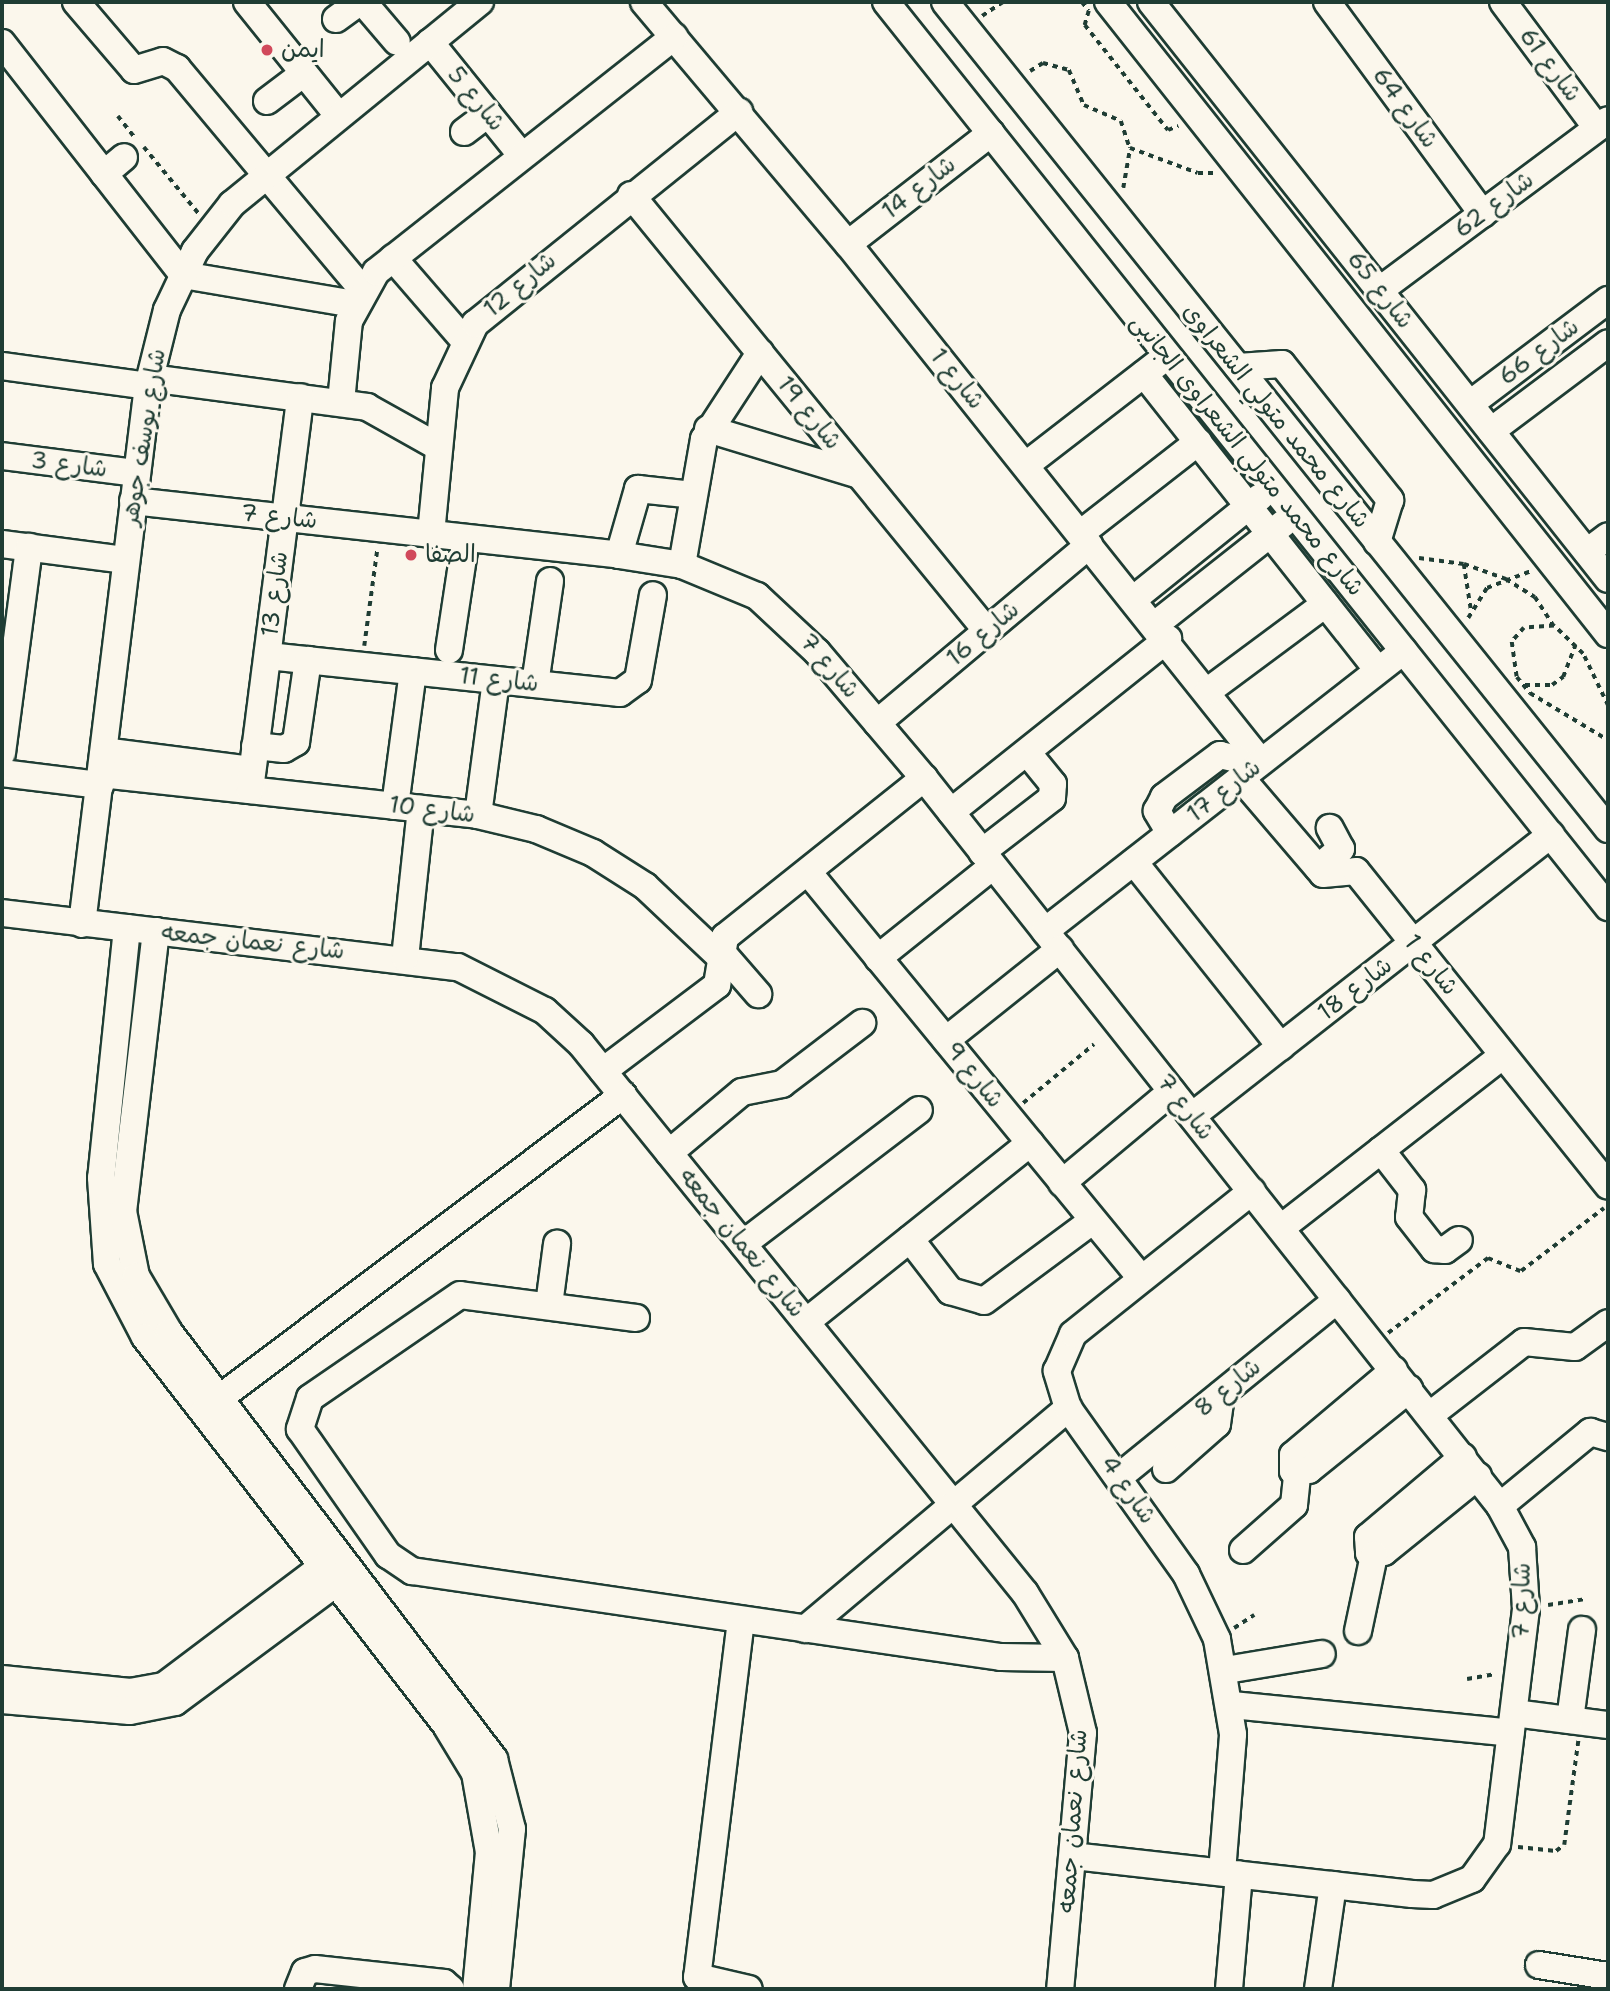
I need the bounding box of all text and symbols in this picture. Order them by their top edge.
street label: شارع 61 [1513,22,1587,108]
place label: ايمن [281,36,325,64]
marker: ايمن [259,42,275,58]
street label: شارع 5 [441,61,511,137]
street label: شارع 64 [1366,62,1444,154]
street label: شارع 14 [876,150,962,226]
street label: شارع 62 [1449,166,1539,244]
street label: شارع 65 [1341,245,1419,335]
street label: شارع 12 [478,246,562,324]
street label: شارع محمد متولي الشعراوى [1176,298,1376,534]
street label: شارع محمد متولي الشعراوى الجانبى [1124,308,1370,602]
street label: شارع 66 [1493,312,1585,392]
street label: شارع 1 [924,343,990,415]
street label: شارع يوسف جوهر [116,347,172,527]
street label: شارع 19 [771,371,847,455]
street label: شارع 3 [29,446,109,484]
street label: شارع 7 [239,499,319,535]
place label: الصفا [425,541,476,569]
marker: الصفا [403,547,419,563]
street label: شارع 13 [255,550,295,638]
street label: شارع 16 [941,595,1025,673]
street label: شارع 7 [793,628,865,704]
street label: شارع 11 [458,662,540,698]
street label: شارع 17 [1181,753,1267,829]
street label: شارع 10 [387,790,477,830]
street label: شارع نعمان جمعه [160,918,346,966]
street label: شارع 1 [1398,929,1464,1001]
street label: شارع 18 [1312,951,1398,1027]
street label: شارع 9 [939,1036,1009,1114]
street label: شارع 7 [1150,1068,1220,1146]
street label: شارع نعمان جمعه [673,1163,811,1323]
street label: شارع 8 [1189,1353,1267,1423]
street label: شارع 4 [1094,1450,1162,1530]
street label: شارع 7 [1507,1562,1537,1640]
street label: شارع نعمان جمعه [1052,1728,1094,1914]

